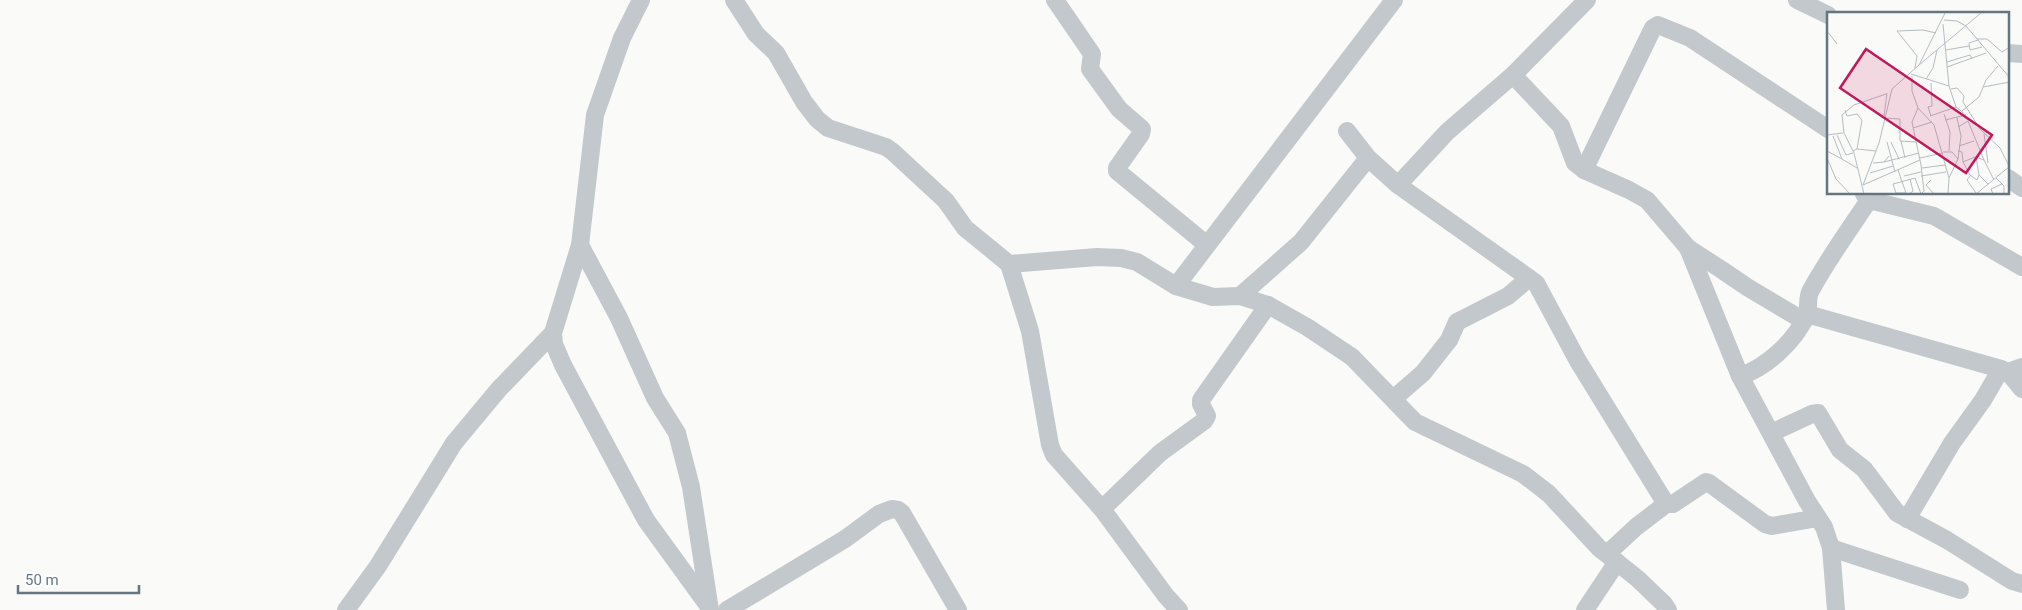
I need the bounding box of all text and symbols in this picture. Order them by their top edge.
inset map [1827,12,2010,195]
scale bar [18,562,139,594]
text: 50 m [25,571,59,589]

